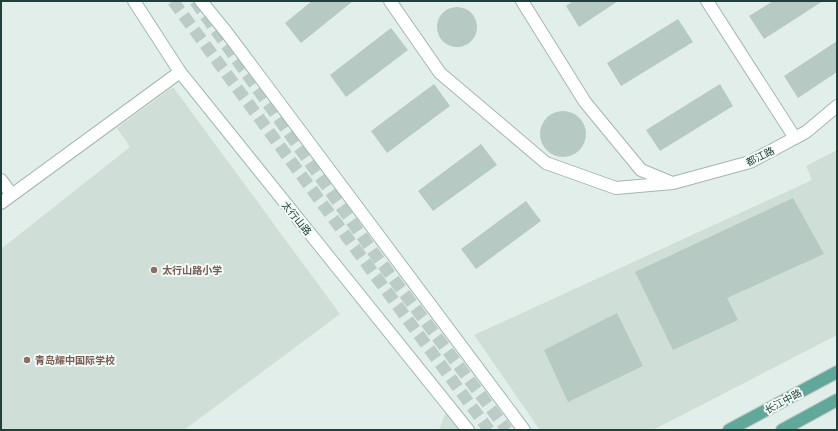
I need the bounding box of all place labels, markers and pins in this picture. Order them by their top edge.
place label: 太行山路小学 [162,264,222,277]
marker: 太行山路小学 [149,265,159,275]
place label: 青岛耀中国际学校 [35,354,115,367]
marker: 青岛耀中国际学校 [22,355,32,365]

